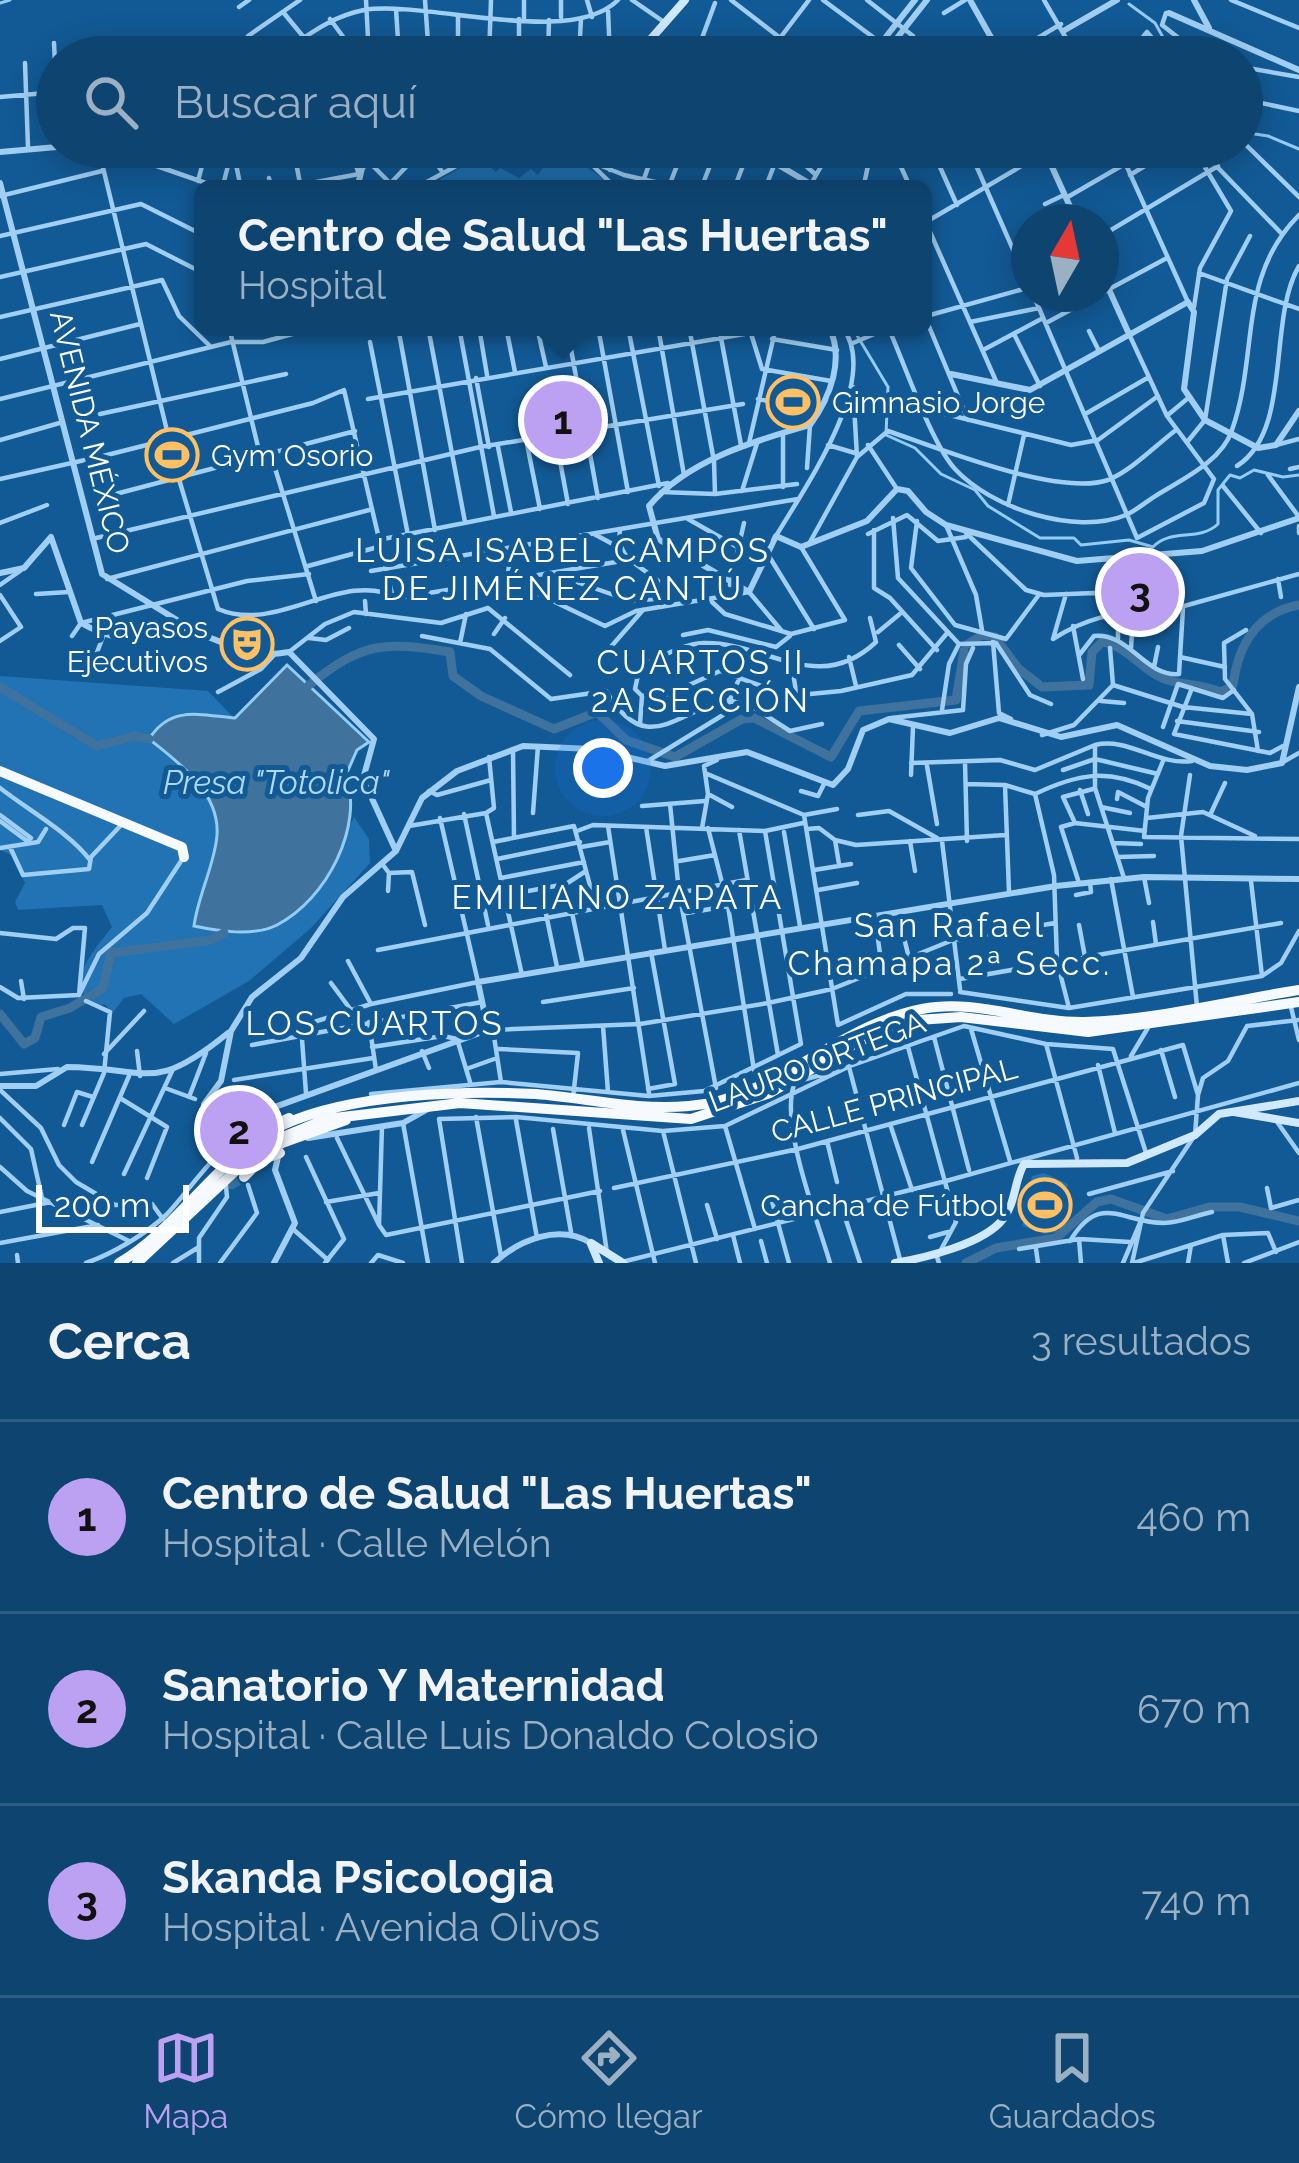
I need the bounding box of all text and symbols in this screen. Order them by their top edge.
search box [36,36,1263,168]
icon: search [78,69,144,135]
text: Buscar aquí [174,76,417,129]
popup [194,180,932,336]
north arrow [1011,204,1119,312]
text: Centro de Salud "Las Huertas" [238,209,888,262]
text: Hospital [238,262,386,308]
street label: AVENIDA MÉXICO [43,307,137,557]
sports icon: Gimnasio Jorge [765,374,821,430]
pin: 1 [524,375,602,465]
place label: Gimnasio Jorge [832,385,1045,420]
sports icon: Gym Osorio [144,427,200,483]
place label: Gym Osorio [211,438,373,473]
district label: LUISA ISABEL CAMPOS DE JIMÉNEZ CANTÚ [355,531,771,608]
pin: 3 [1101,547,1179,637]
place label: Payasos Ejecutivos [67,610,208,679]
theatre icon: Payasos Ejecutivos [219,616,275,672]
district label: CUARTOS II 2A SECCIÓN [591,643,811,720]
your location [573,738,633,798]
water label: Presa "Totolica" [163,763,391,802]
district label: EMILIANO ZAPATA [452,878,784,917]
district label: San Rafael Chamapa 2ª Secc. [788,906,1112,983]
district label: LOS CUARTOS [246,1004,504,1043]
street label: LAURO ORTEGA [704,1005,930,1119]
street label: CALLE PRINCIPAL [767,1050,1021,1150]
pin: 2 [200,1085,278,1175]
sports icon: Cancha de Fútbol [1017,1177,1073,1233]
scale bar [36,1179,189,1232]
text: 200 m [54,1186,150,1225]
place label: Cancha de Fútbol [761,1188,1007,1223]
text: Cerca [48,1311,191,1371]
text: 3 resultados [1031,1318,1251,1364]
text: Centro de Salud "Las Huertas" [162,1467,812,1520]
text: 1 [77,1494,97,1540]
text: 460 m [1137,1494,1251,1540]
text: Hospital · Calle Melón [162,1520,551,1566]
text: Sanatorio Y Maternidad [162,1659,665,1712]
text: 2 [76,1686,98,1732]
text: 670 m [1137,1686,1251,1732]
text: Hospital · Calle Luis Donaldo Colosio [162,1712,819,1758]
text: Skanda Psicologia [162,1851,554,1904]
text: 3 [76,1878,98,1924]
text: 740 m [1141,1878,1251,1924]
text: Hospital · Avenida Olivos [162,1904,600,1950]
tab: Mapa [143,2025,228,2136]
tab: Cómo llegar [515,2025,703,2136]
tab: Guardados [989,2025,1156,2136]

